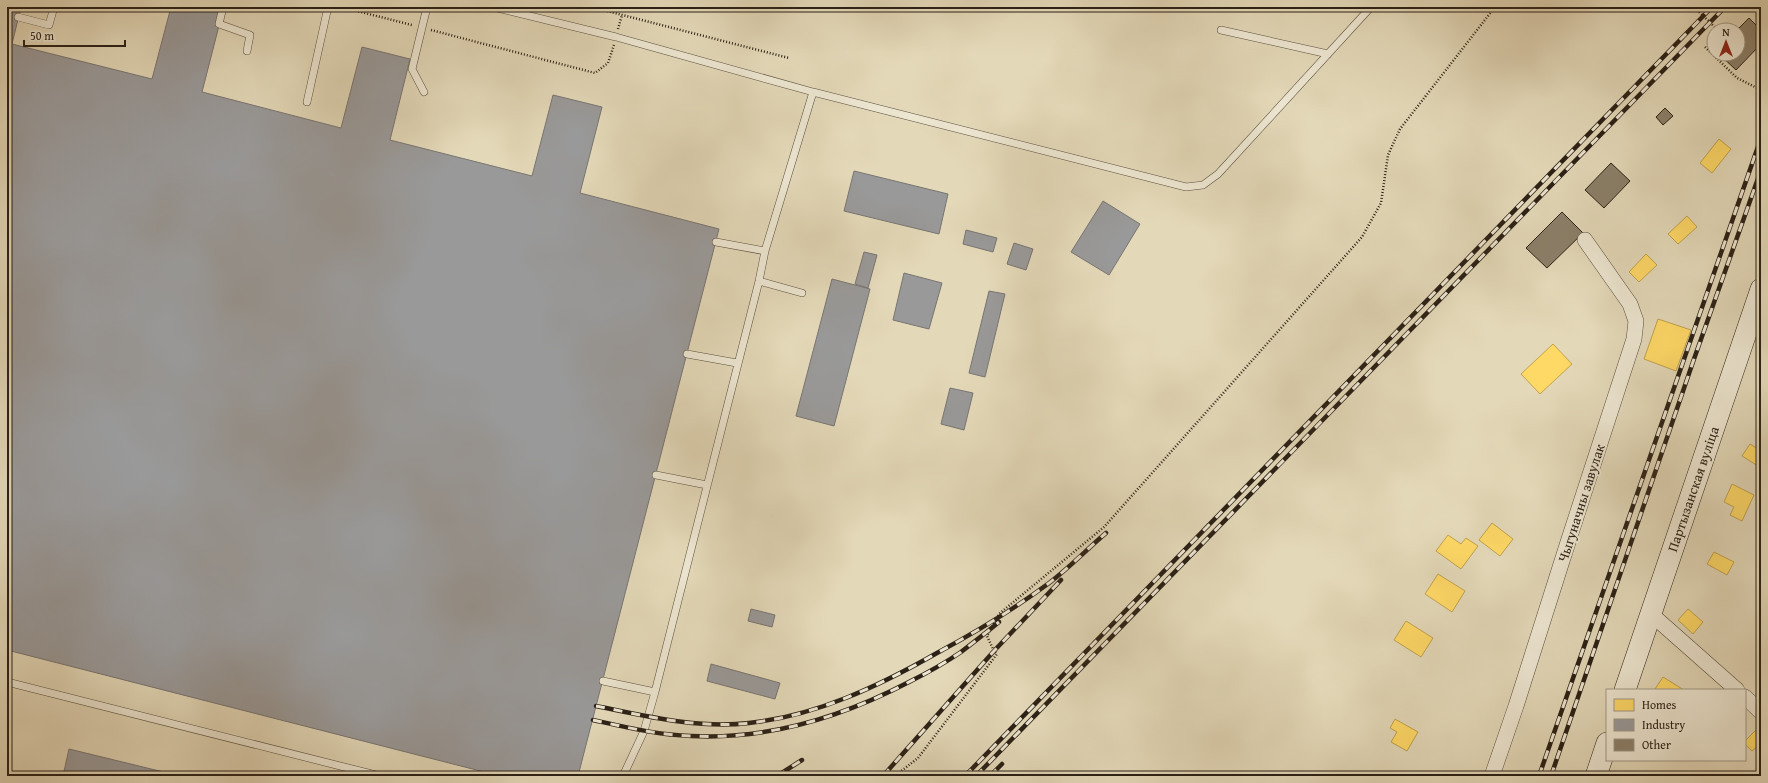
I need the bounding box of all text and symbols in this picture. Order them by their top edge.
scale bar [24,22,125,48]
north arrow [1706,22,1746,62]
text: N [1722,24,1730,40]
text: 50 m [30,27,54,44]
street label: Партызанская вуліца [1662,423,1724,554]
street label: Чыгуначны завулак [1552,441,1610,565]
legend [1606,689,1746,761]
text: Homes [1642,696,1677,713]
text: Industry [1642,716,1685,733]
text: Other [1642,736,1671,753]

